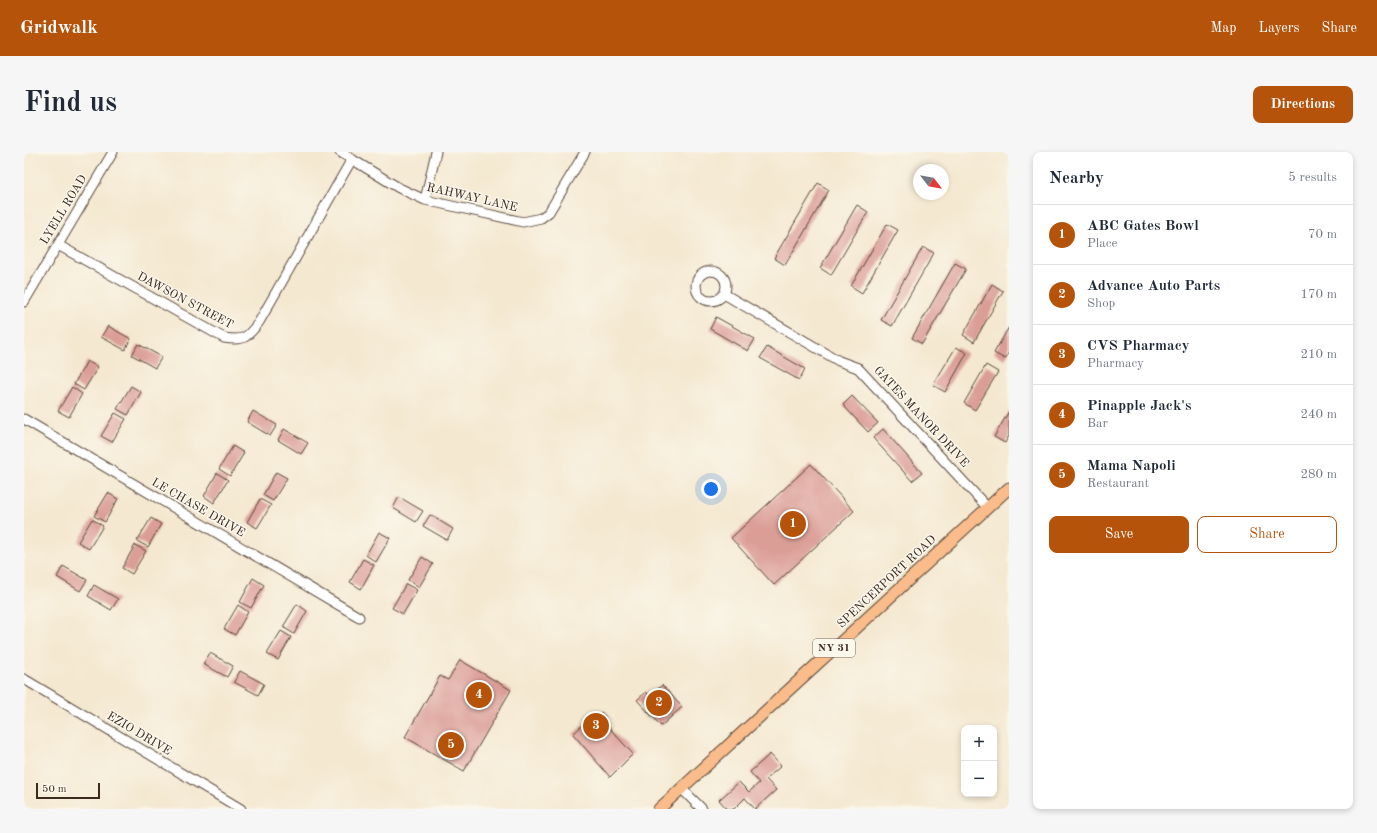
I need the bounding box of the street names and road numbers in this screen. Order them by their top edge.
street label: LYELL ROAD [39,173,89,247]
street label: RAHWAY LANE [425,182,519,214]
street label: DAWSON STREET [135,271,235,331]
street label: GATES MANOR DRIVE [871,364,971,470]
street label: LE CHASE DRIVE [149,476,247,540]
street label: SPENCERPORT ROAD [835,533,939,631]
road number: NY 31 [813,639,855,657]
street label: EZIO DRIVE [105,710,173,758]

